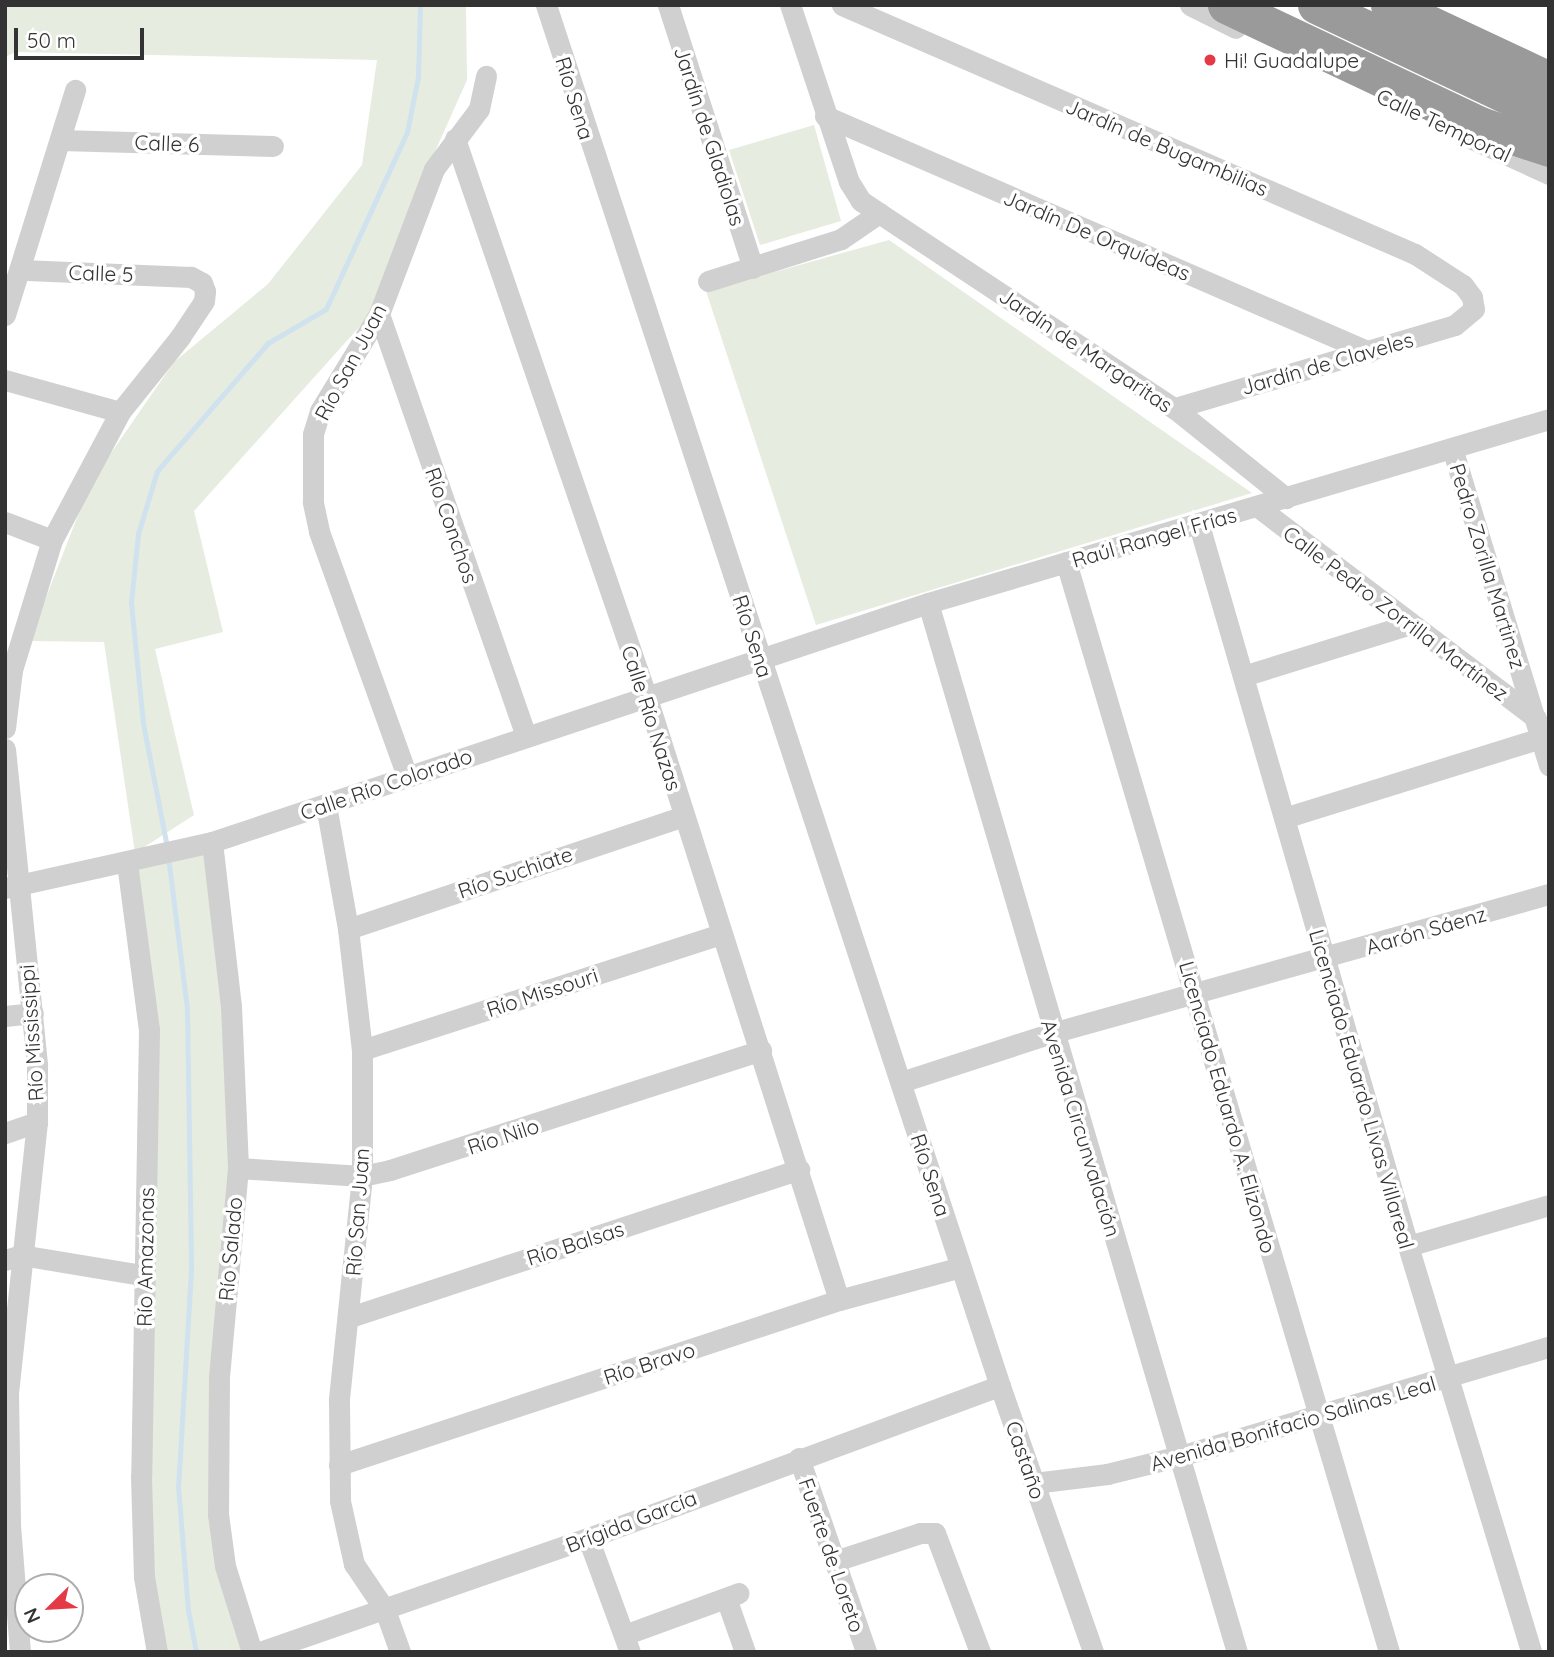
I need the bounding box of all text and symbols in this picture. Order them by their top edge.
scale bar [18,14,147,58]
text: 50 m [27,27,76,53]
street label: Jardín de Gladiolas [669,43,751,229]
place label: Hi! Guadalupe [1224,47,1359,73]
marker: Hi! Guadalupe [1202,52,1218,68]
street label: Río Sena [550,53,600,143]
street label: Calle Temporal [1373,83,1515,167]
street label: Jardín de Bugambilias [1062,93,1272,201]
street label: Calle 6 [134,129,200,157]
street label: Jardín De Orquídeas [1000,184,1194,286]
street label: Calle 5 [68,259,134,287]
street label: Jardín de Margaritas [995,283,1177,417]
street label: Río San Juan [309,299,391,425]
street label: Jardín de Claveles [1238,326,1416,400]
street label: Pedro Zorilla Martinez [1445,460,1531,672]
street label: Río Conchos [420,464,484,586]
street label: Raúl Rangel Frías [1069,501,1239,573]
street label: Calle Pedro Zorrilla Martínez [1279,520,1513,706]
street label: Río Sena [728,591,778,681]
street label: Calle Río Nazas [617,642,687,794]
street label: Calle Río Colorado [297,743,475,825]
street label: Río Suchiate [454,841,576,903]
street label: Aarón Sáenz [1363,901,1489,959]
street label: Licenciado Eduardo Livas Villareal [1304,926,1420,1252]
street label: Licenciado Eduardo A. Elizondo [1174,958,1282,1256]
street label: Río Missouri [483,962,601,1022]
street label: Río Mississippi [14,964,48,1102]
street label: Avenida Circunvalación [1036,1016,1126,1240]
street label: Río Nilo [464,1113,542,1159]
street label: Río Sena [906,1130,956,1220]
street label: Río San Juan [340,1147,374,1277]
street label: Río Amazonas [131,1187,159,1327]
street label: Río Salado [213,1196,247,1302]
street label: Río Balsas [523,1215,627,1271]
street label: Río Bravo [600,1336,698,1390]
street label: Avenida Bonifacio Salinas Leal [1147,1370,1439,1476]
street label: Castaño [1001,1418,1051,1502]
street label: Fuerte de Loreto [794,1475,870,1635]
street label: Brígida García [562,1484,700,1558]
north arrow [14,1573,84,1643]
text: N [18,1604,45,1627]

